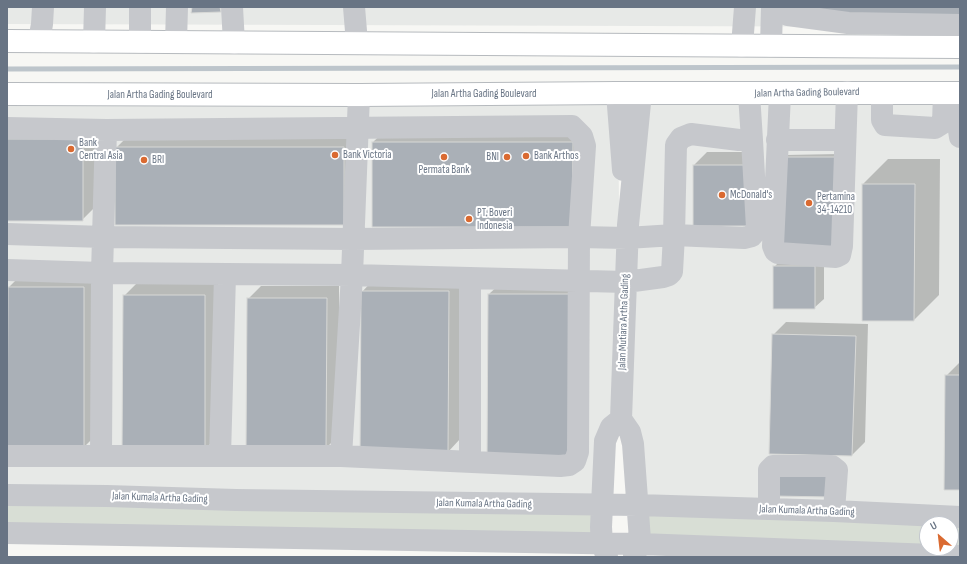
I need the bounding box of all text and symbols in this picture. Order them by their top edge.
street label: Jalan Artha Gading Boulevard [754,85,860,101]
street label: Jalan Artha Gading Boulevard [432,87,536,101]
street label: Jalan Artha Gading Boulevard [108,88,212,102]
place label: Bank Central Asia [79,136,123,162]
marker: Bank Central Asia [66,144,76,154]
place label: Bank Victoria [343,148,391,162]
place label: Bank Arthos [534,149,579,163]
marker: Bank Victoria [330,150,340,160]
place label: BNI [486,150,499,164]
marker: Bank Arthos [521,151,531,161]
marker: Permata Bank [439,152,449,162]
marker: BNI [502,152,512,162]
place label: BRI [152,153,164,167]
marker: BRI [139,155,149,165]
place label: Permata Bank [419,163,469,177]
place label: McDonald's [730,188,772,202]
marker: McDonald's [717,190,727,200]
place label: Pertamina 34-14210 [817,190,855,216]
marker: Pertamina 34-14210 [804,198,814,208]
place label: PT. Boveri Indonesia [477,206,512,232]
marker: PT. Boveri Indonesia [464,214,474,224]
street label: Jalan Mutiara Artha Gading [616,273,632,371]
street label: Jalan Kumala Artha Gading [112,490,208,506]
street label: Jalan Kumala Artha Gading [436,497,532,511]
street label: Jalan Kumala Artha Gading [759,503,855,519]
north arrow [919,516,959,556]
text: U [928,519,939,533]

